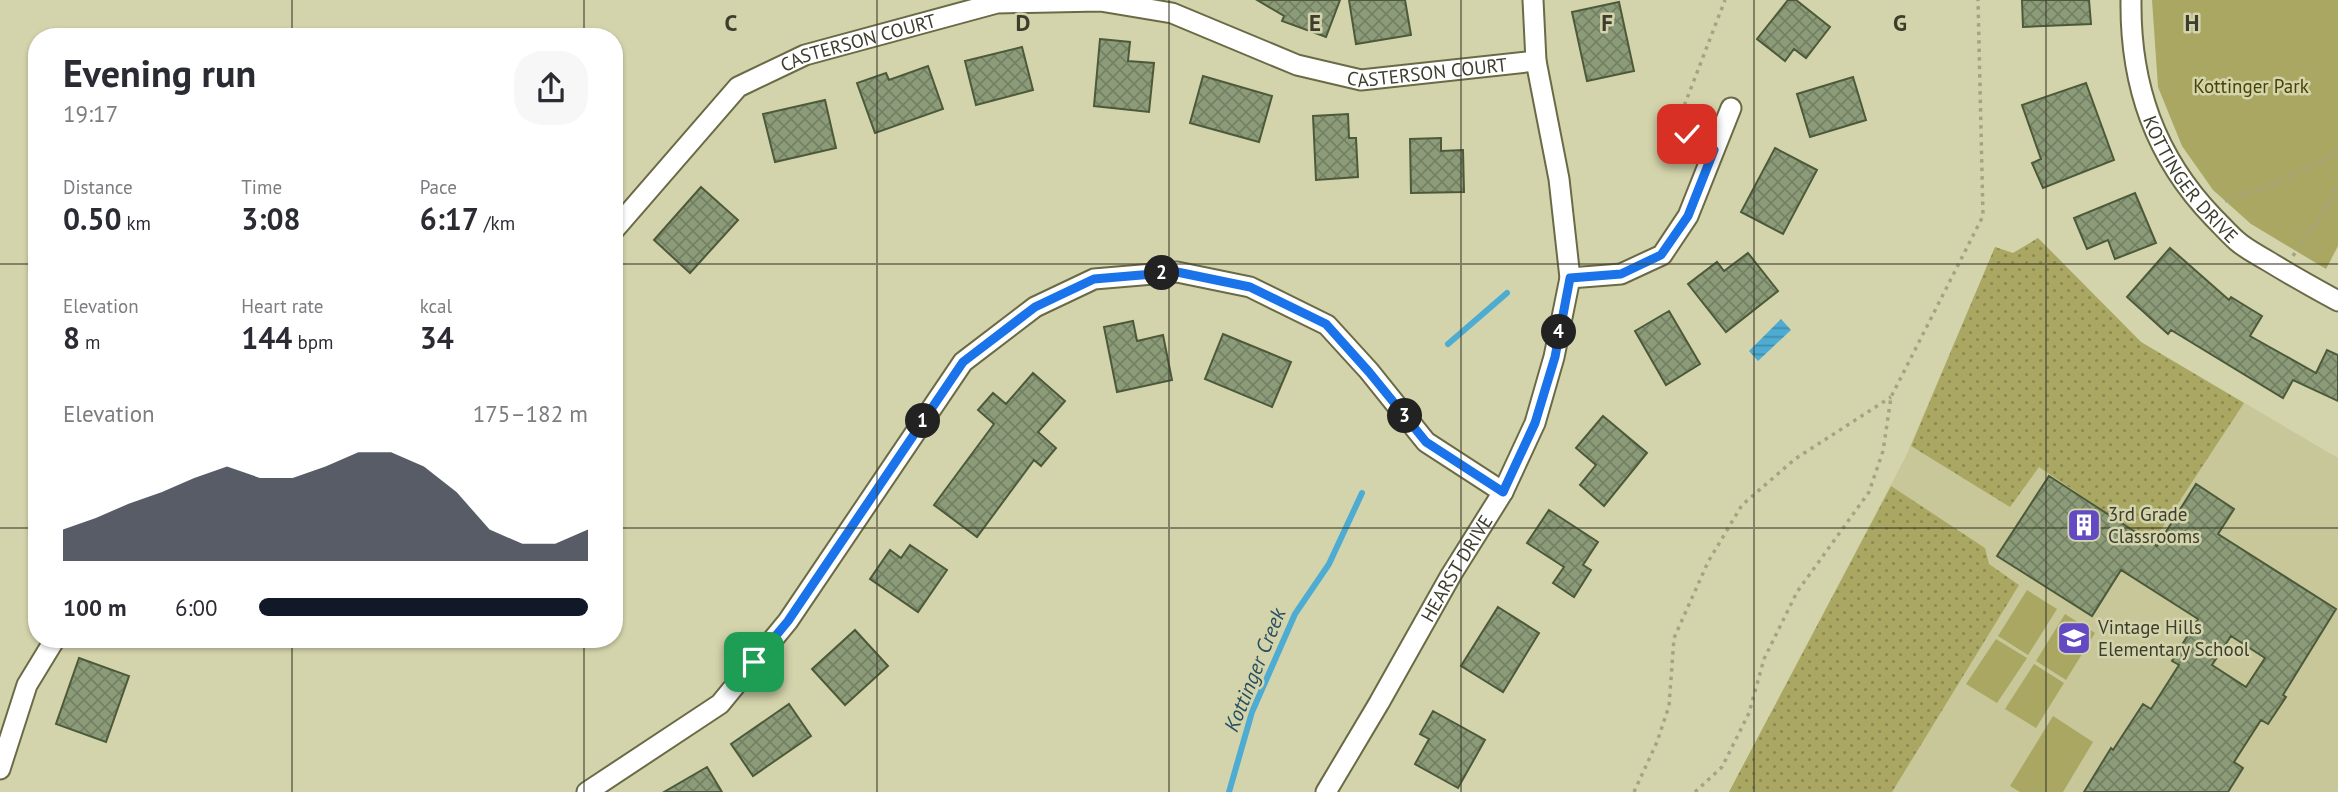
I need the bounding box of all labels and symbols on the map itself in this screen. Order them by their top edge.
text: C [725,8,738,37]
street label: CASTERSON COURT [776,8,939,77]
text: D [1016,8,1030,37]
text: E [1309,8,1321,37]
text: F [1601,8,1613,37]
text: G [1893,8,1907,37]
text: H [2185,8,2199,37]
street label: CASTERSON COURT [1345,52,1509,92]
park label: Kottinger Park [2193,74,2309,98]
pin [1657,104,1717,164]
street label: KOTTINGER DRIVE [2138,112,2243,248]
pin: 2 [1144,256,1180,290]
pin: 4 [1542,314,1576,350]
pin: 3 [1388,398,1422,434]
pin: 1 [906,404,940,438]
place label: 3rd Grade Classrooms [2108,502,2200,548]
building icon: 3rd Grade Classrooms [2065,506,2103,544]
street label: HEARST DRIVE [1415,510,1498,626]
water label: Kottinger Creek [1218,603,1292,736]
place label: Vintage Hills Elementary School [2097,615,2250,661]
school or university icon: Vintage Hills Elementary School [2055,619,2093,657]
pin [724,632,784,692]

